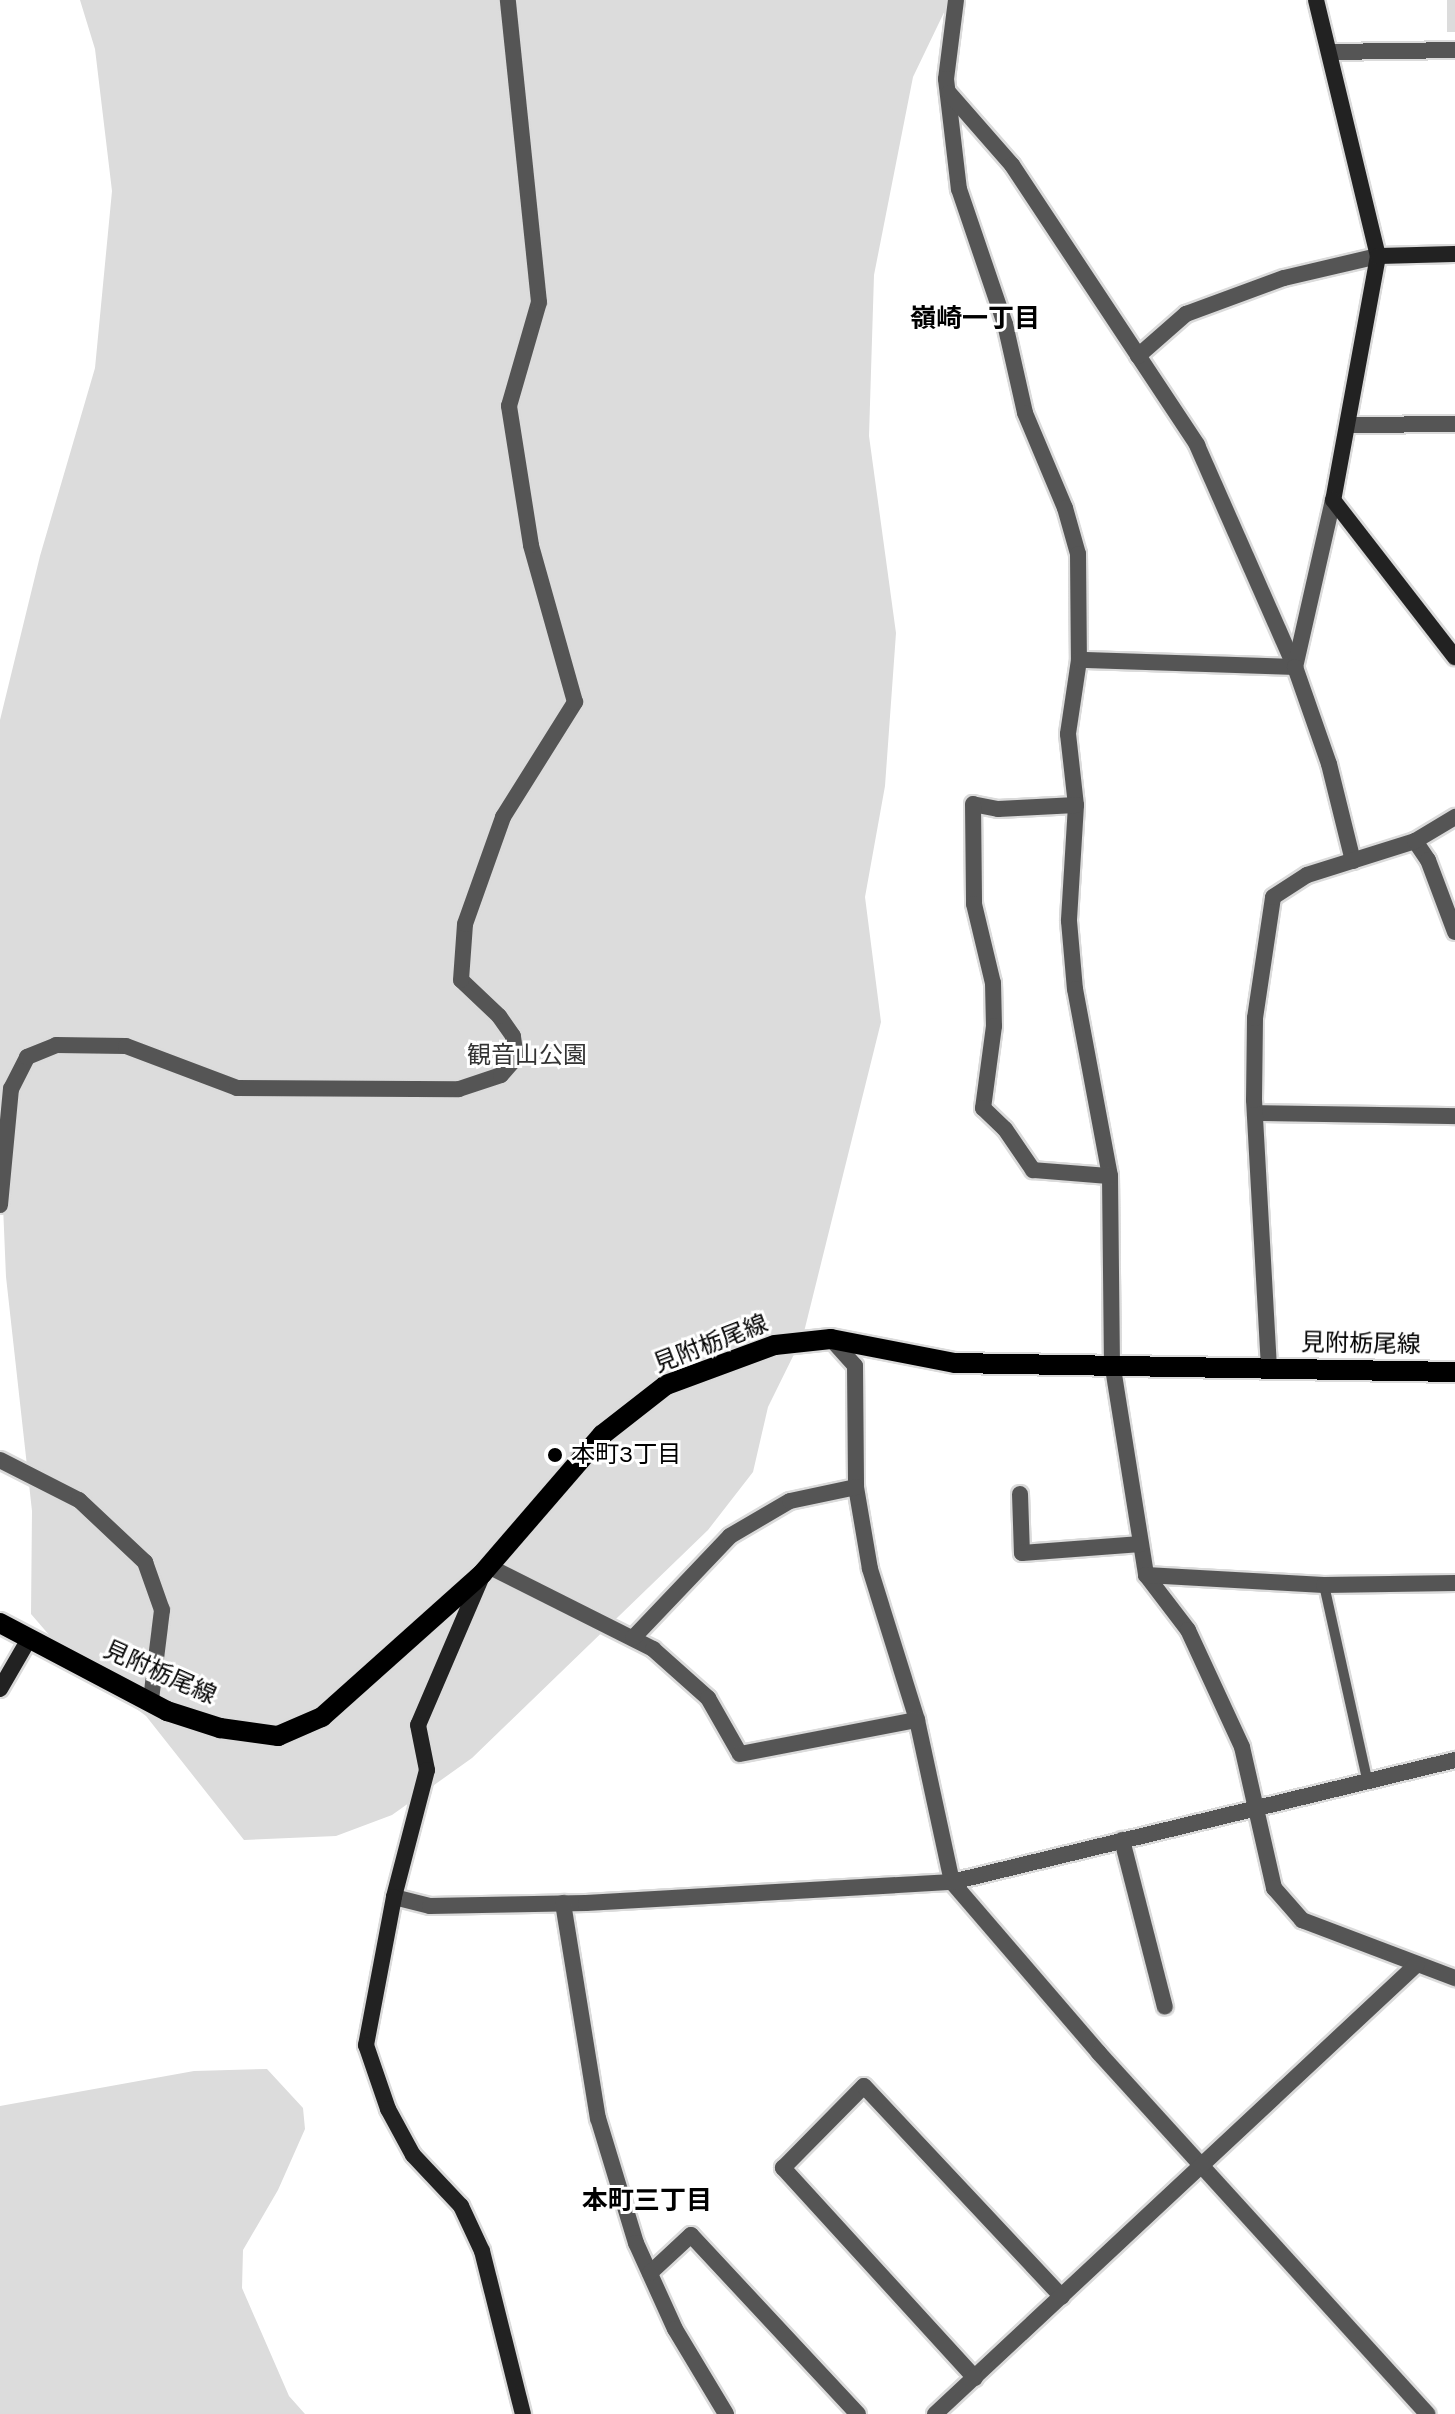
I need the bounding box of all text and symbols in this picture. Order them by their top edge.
district label: 嶺崎一丁目 [910,303,1040,335]
park label: 観音山公園 [467,1042,587,1070]
street label: 見附栃尾線 [650,1309,772,1379]
street label: 見附栃尾線 [1301,1329,1421,1359]
place label: 本町3丁目 [571,1441,681,1469]
marker: 本町3丁目 [546,1446,564,1464]
street label: 見附栃尾線 [99,1635,221,1711]
district label: 本町三丁目 [582,2185,712,2217]

